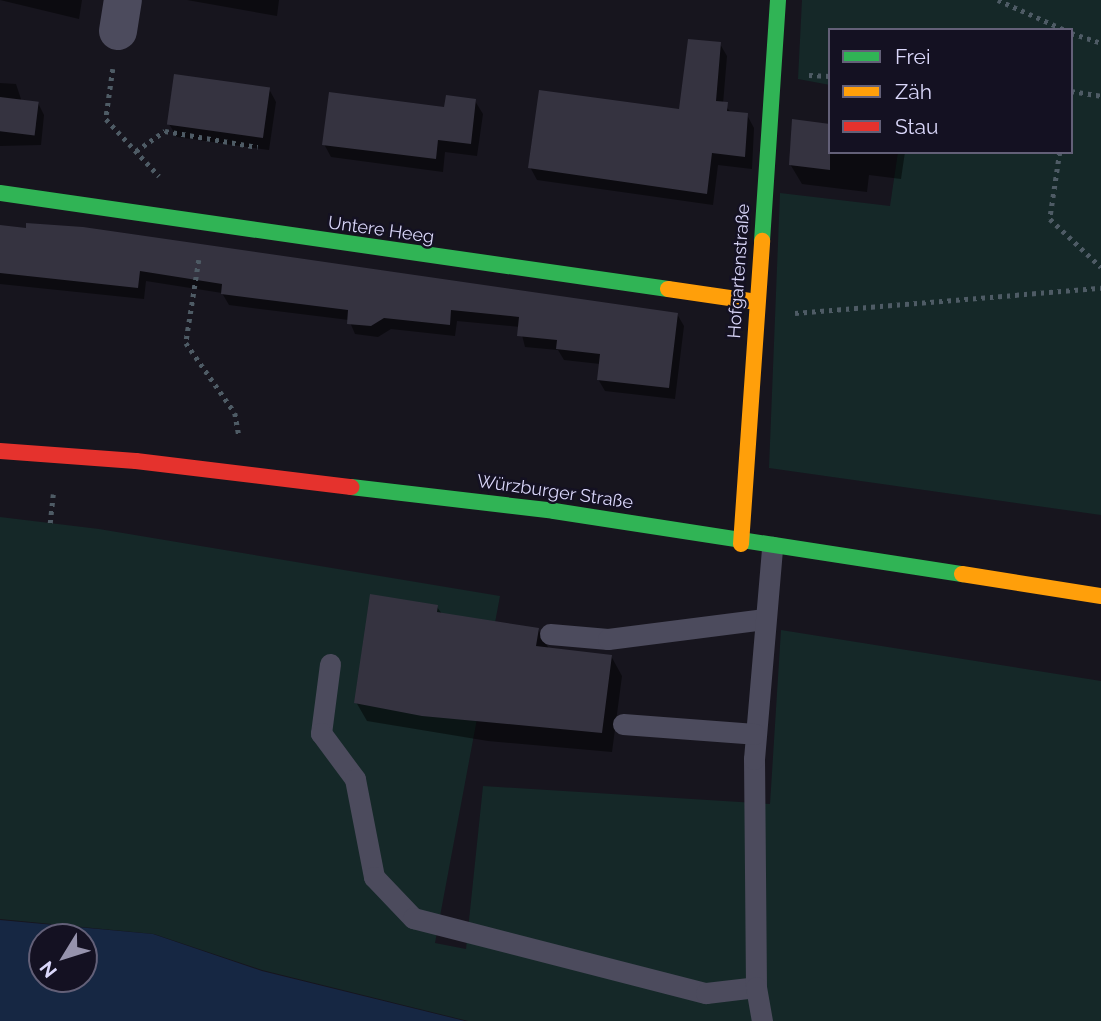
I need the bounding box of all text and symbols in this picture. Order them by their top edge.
legend [828,28,1073,154]
text: Frei [895,44,931,69]
text: Zäh [895,79,932,104]
text: Stau [895,114,939,139]
street label: Hofgartenstraße [724,203,754,339]
street label: Untere Heeg [327,212,435,248]
street label: Würzburger Straße [475,470,635,514]
north arrow [28,923,98,993]
text: N [35,957,61,982]

